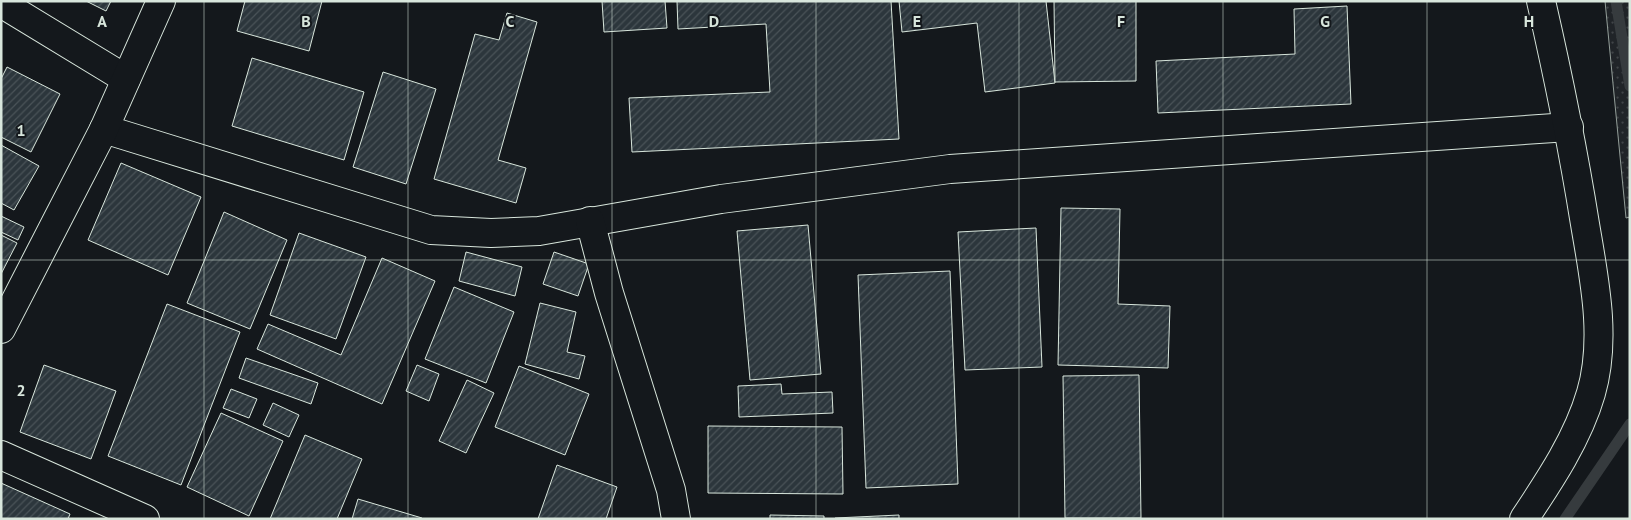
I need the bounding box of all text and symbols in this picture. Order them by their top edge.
text: A [97,11,107,31]
text: B [301,11,311,31]
text: C [506,11,515,31]
text: D [709,11,719,31]
text: E [913,11,921,31]
text: F [1117,11,1125,31]
text: G [1320,11,1330,31]
text: H [1524,11,1534,31]
text: 1 [16,120,26,140]
text: 2 [16,380,26,400]

